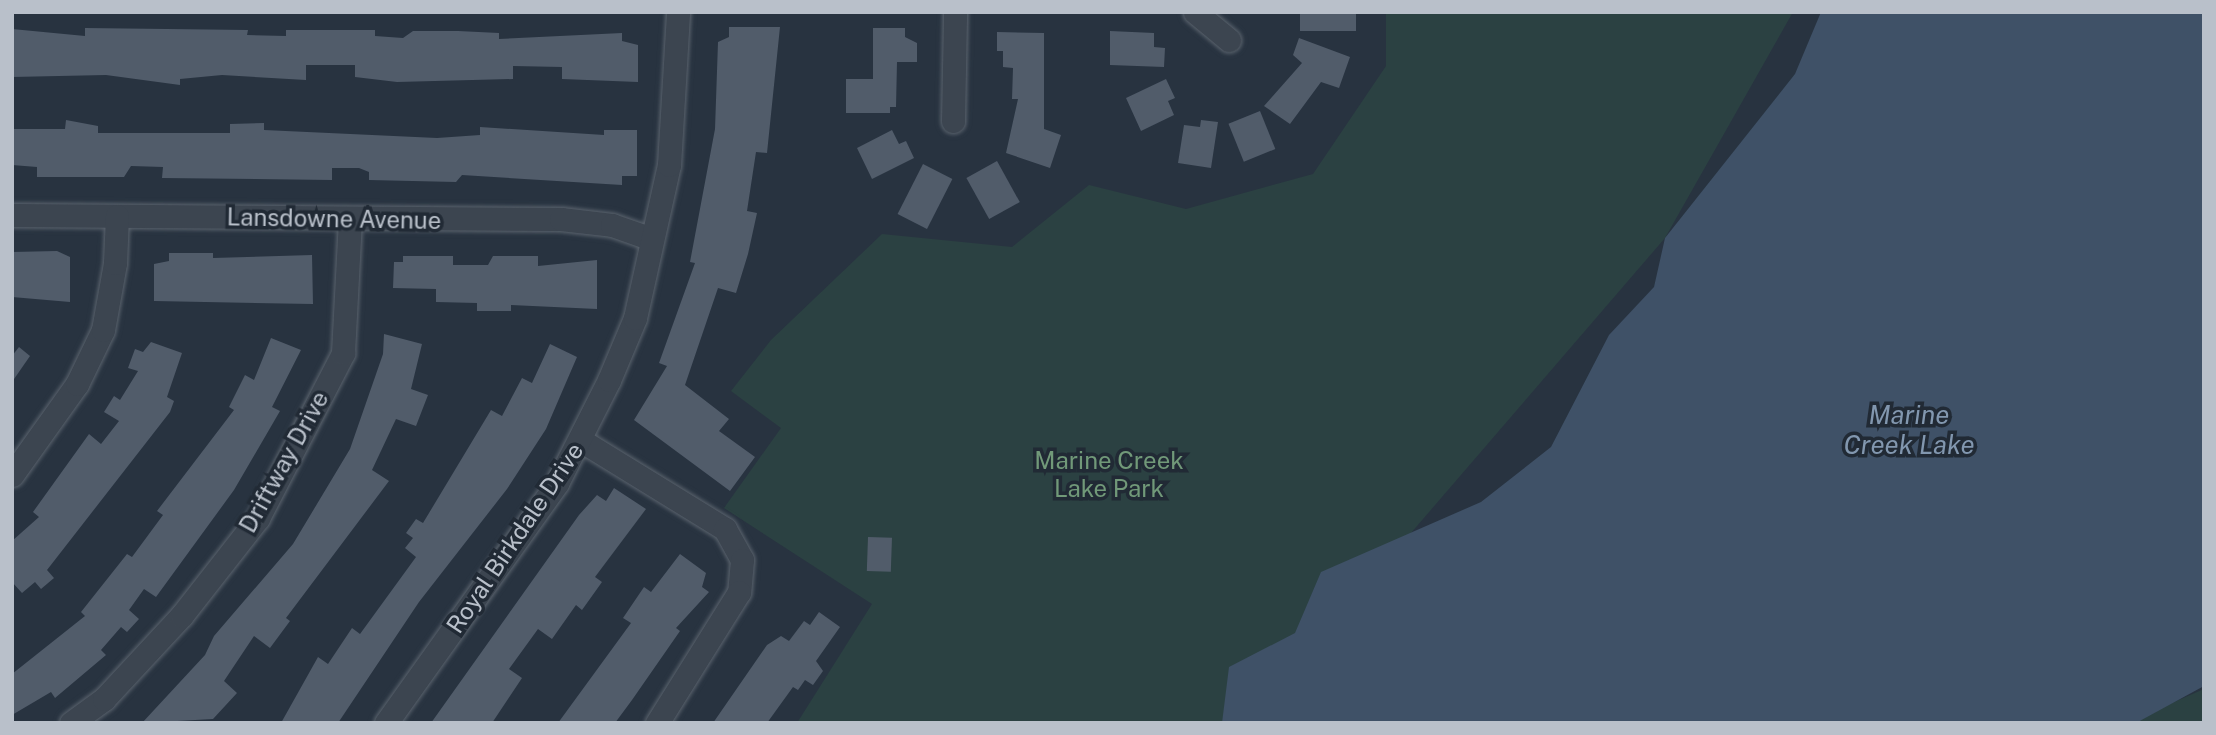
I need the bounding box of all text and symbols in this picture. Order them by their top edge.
street label: Lansdowne Avenue [226,203,442,235]
street label: Driftway Drive [233,386,335,538]
water label: Marine Creek Lake [1843,399,1975,460]
street label: Royal Birkdale Drive [440,437,590,639]
park label: Marine Creek Lake Park [1034,447,1184,503]

